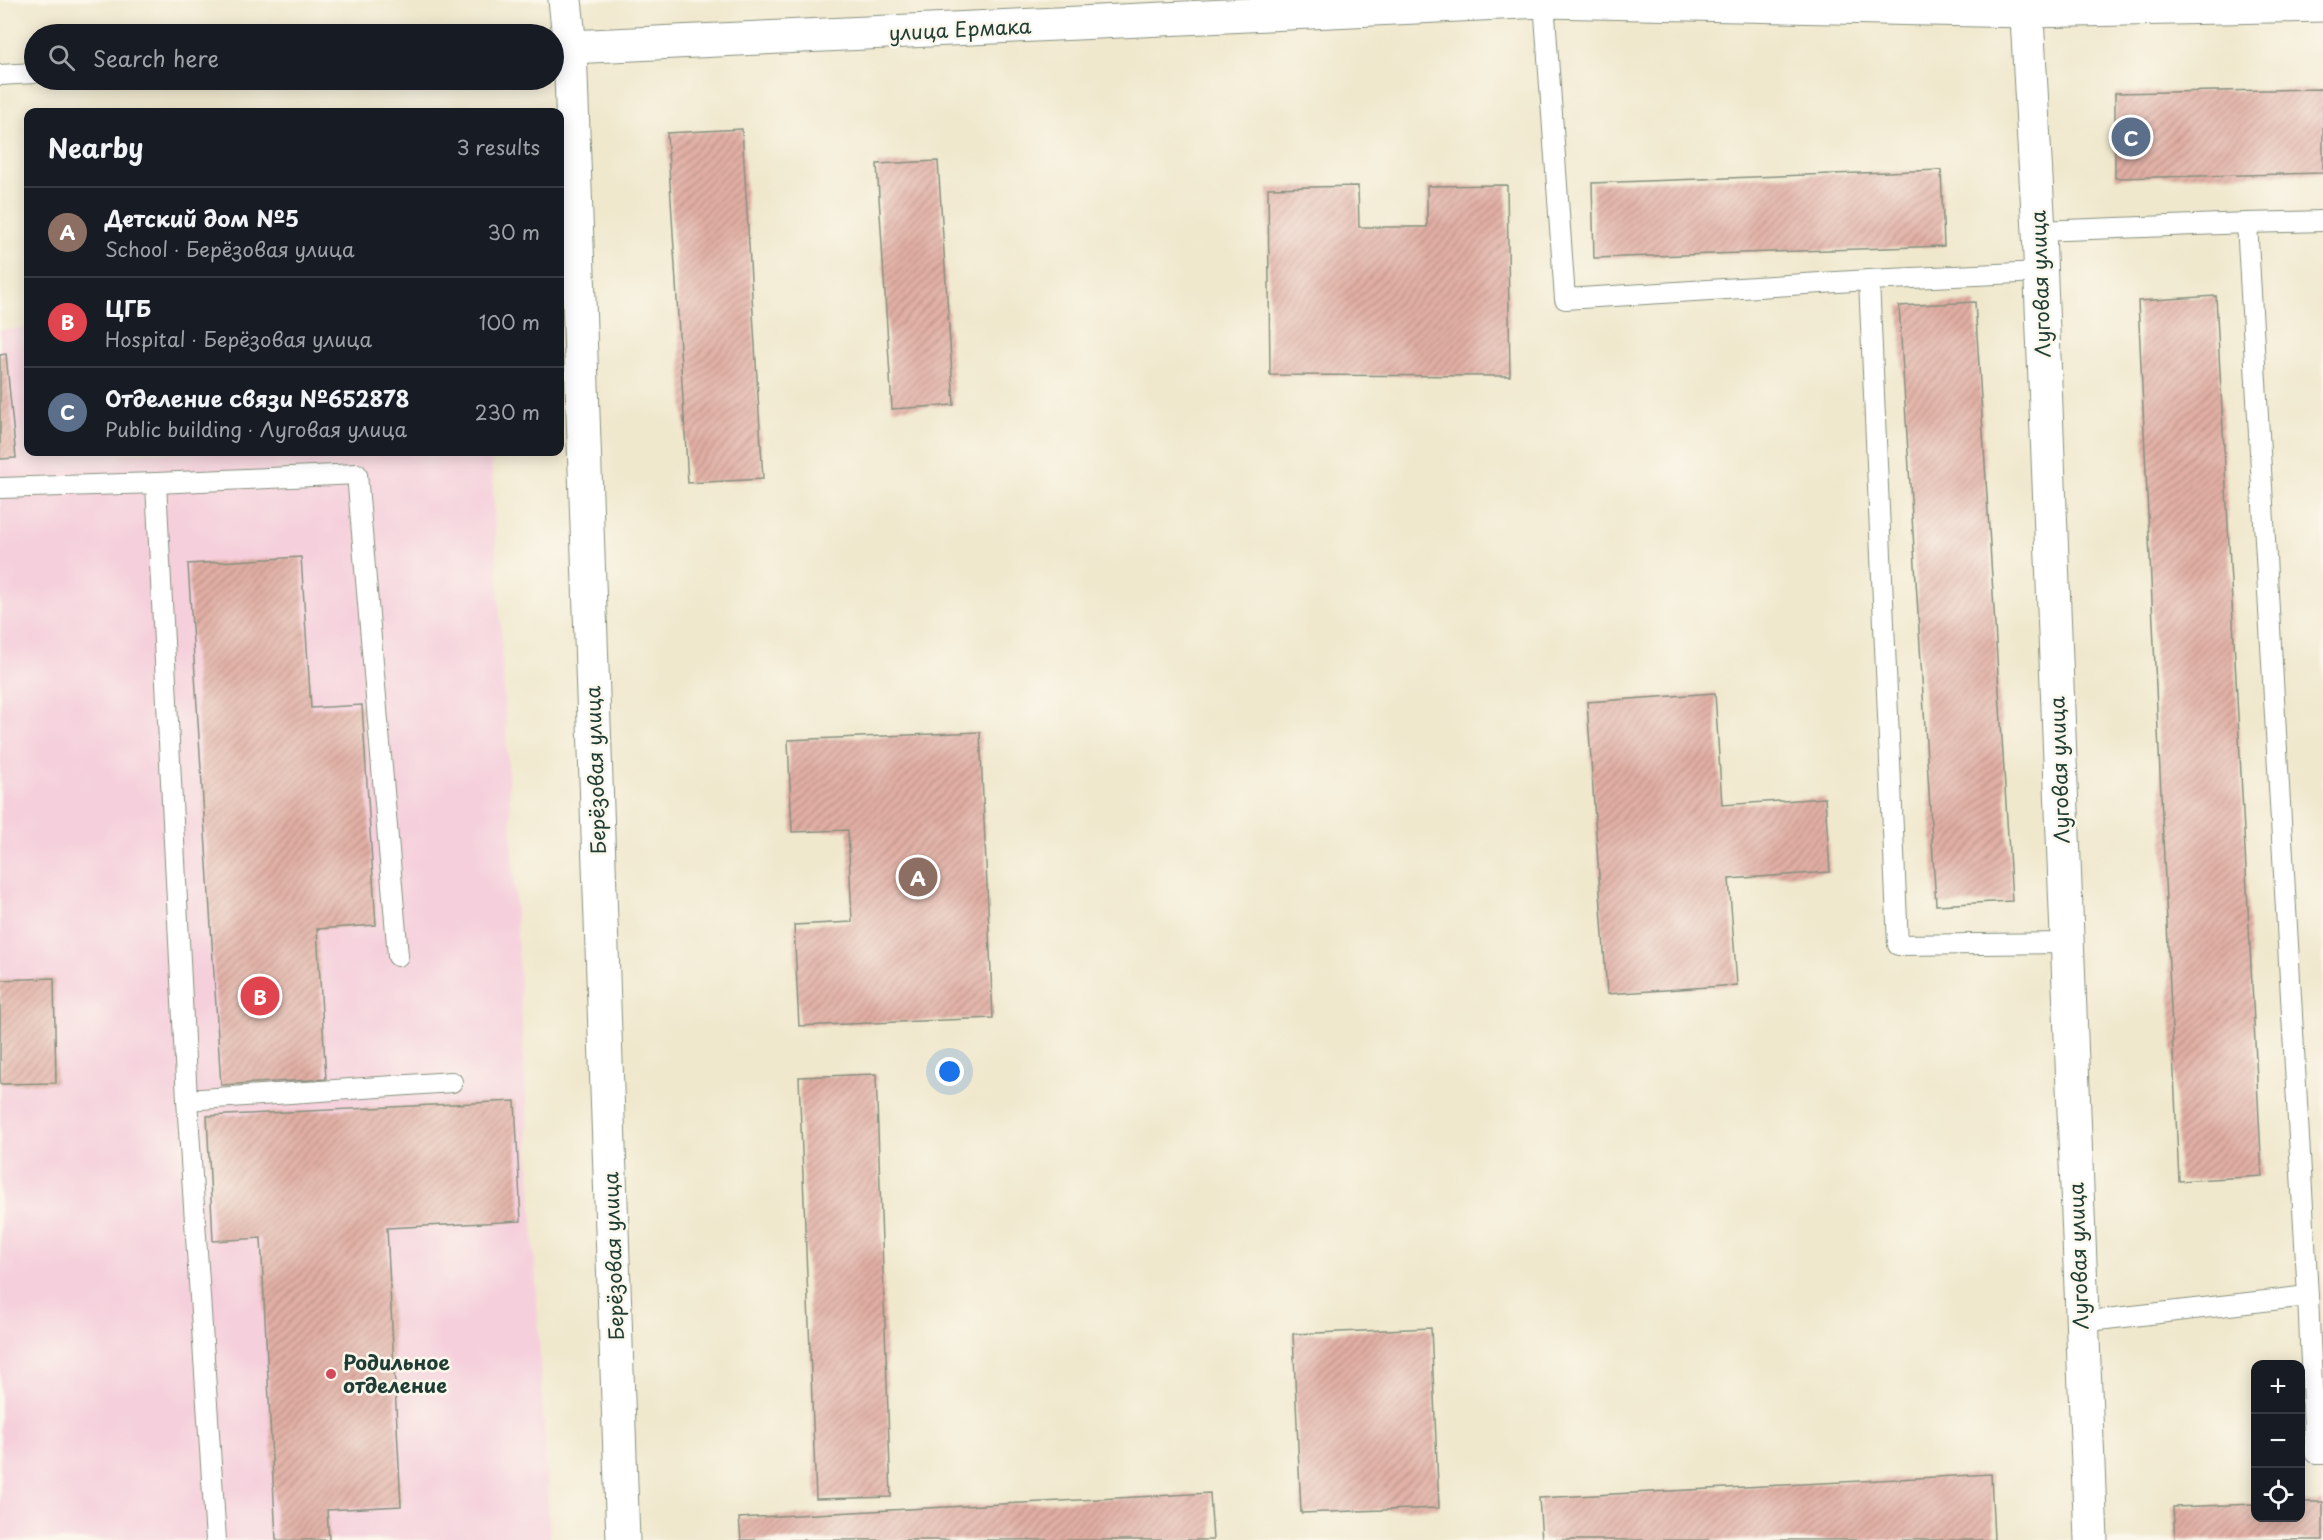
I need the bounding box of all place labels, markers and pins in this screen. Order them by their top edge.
pin: C [2112,114,2150,160]
pin: A [898,854,938,900]
pin: B [240,974,280,1018]
place label: Родильное отделение [343,1347,450,1400]
marker: Родильное отделение [324,1367,338,1381]

